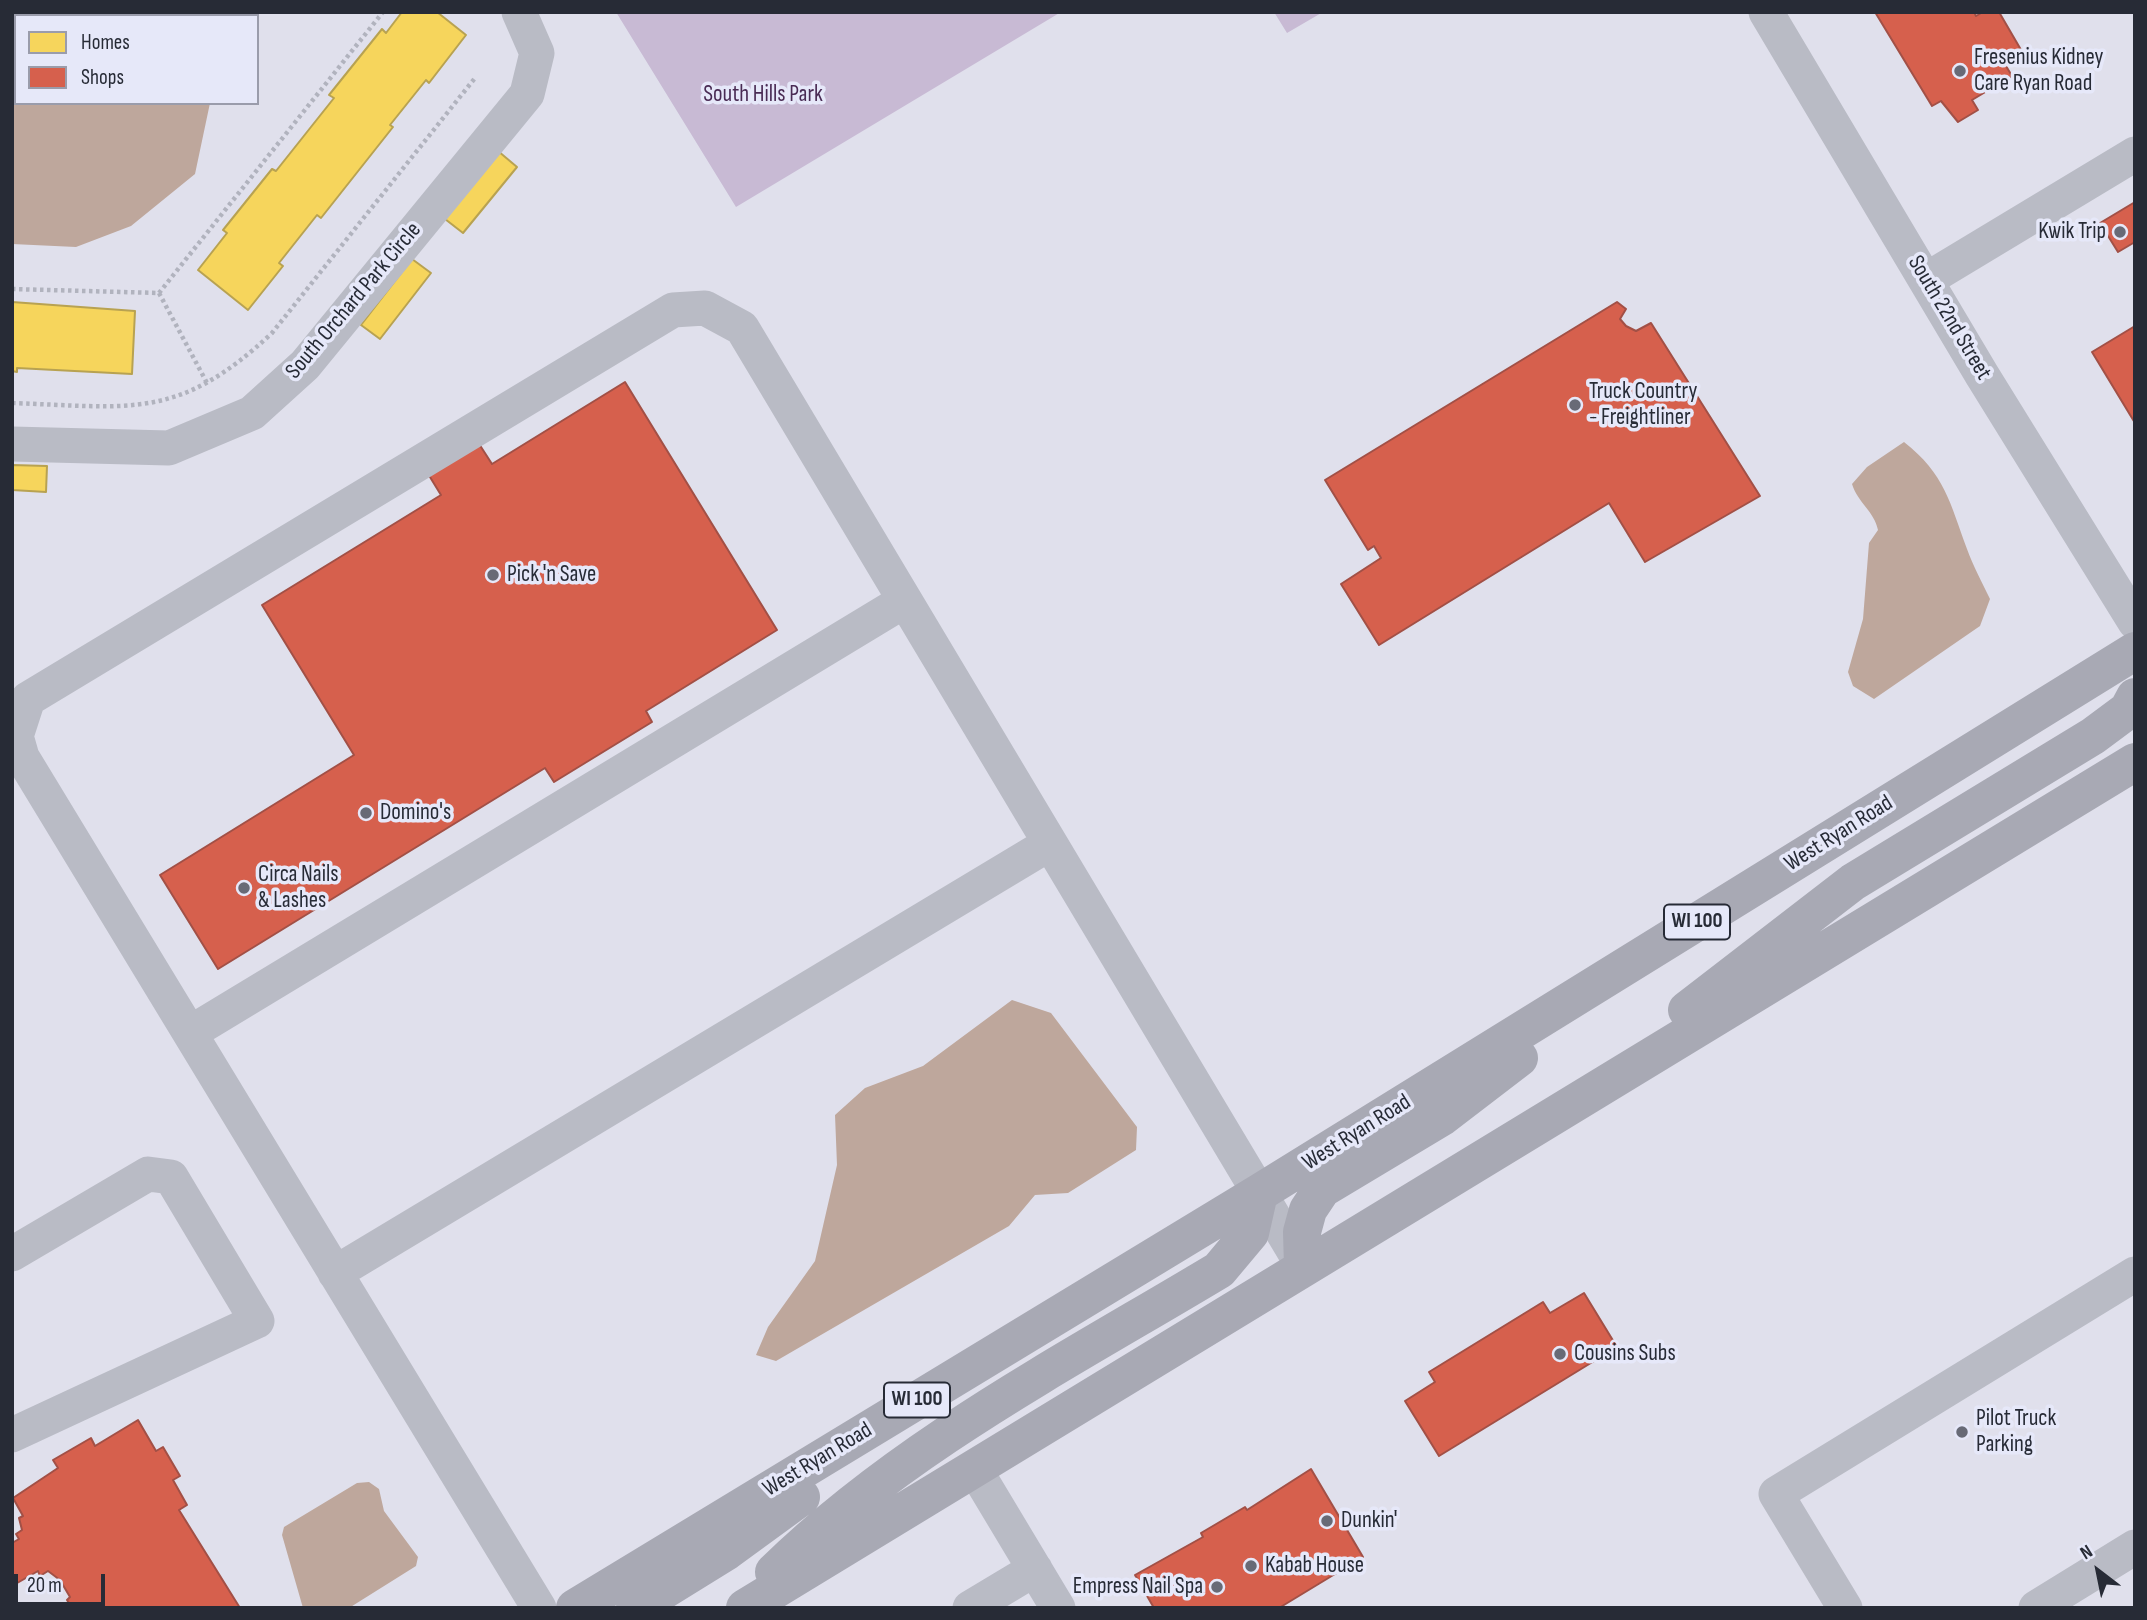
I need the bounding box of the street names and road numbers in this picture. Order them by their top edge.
street label: South Orchard Park Circle [280,217,428,385]
street label: South 22nd Street [1901,251,1997,385]
street label: West Ryan Road [1780,790,1898,878]
road number: WI 100 [1664,904,1730,940]
street label: West Ryan Road [1298,1089,1416,1177]
road number: WI 100 [884,1382,950,1418]
street label: West Ryan Road [759,1417,877,1503]

